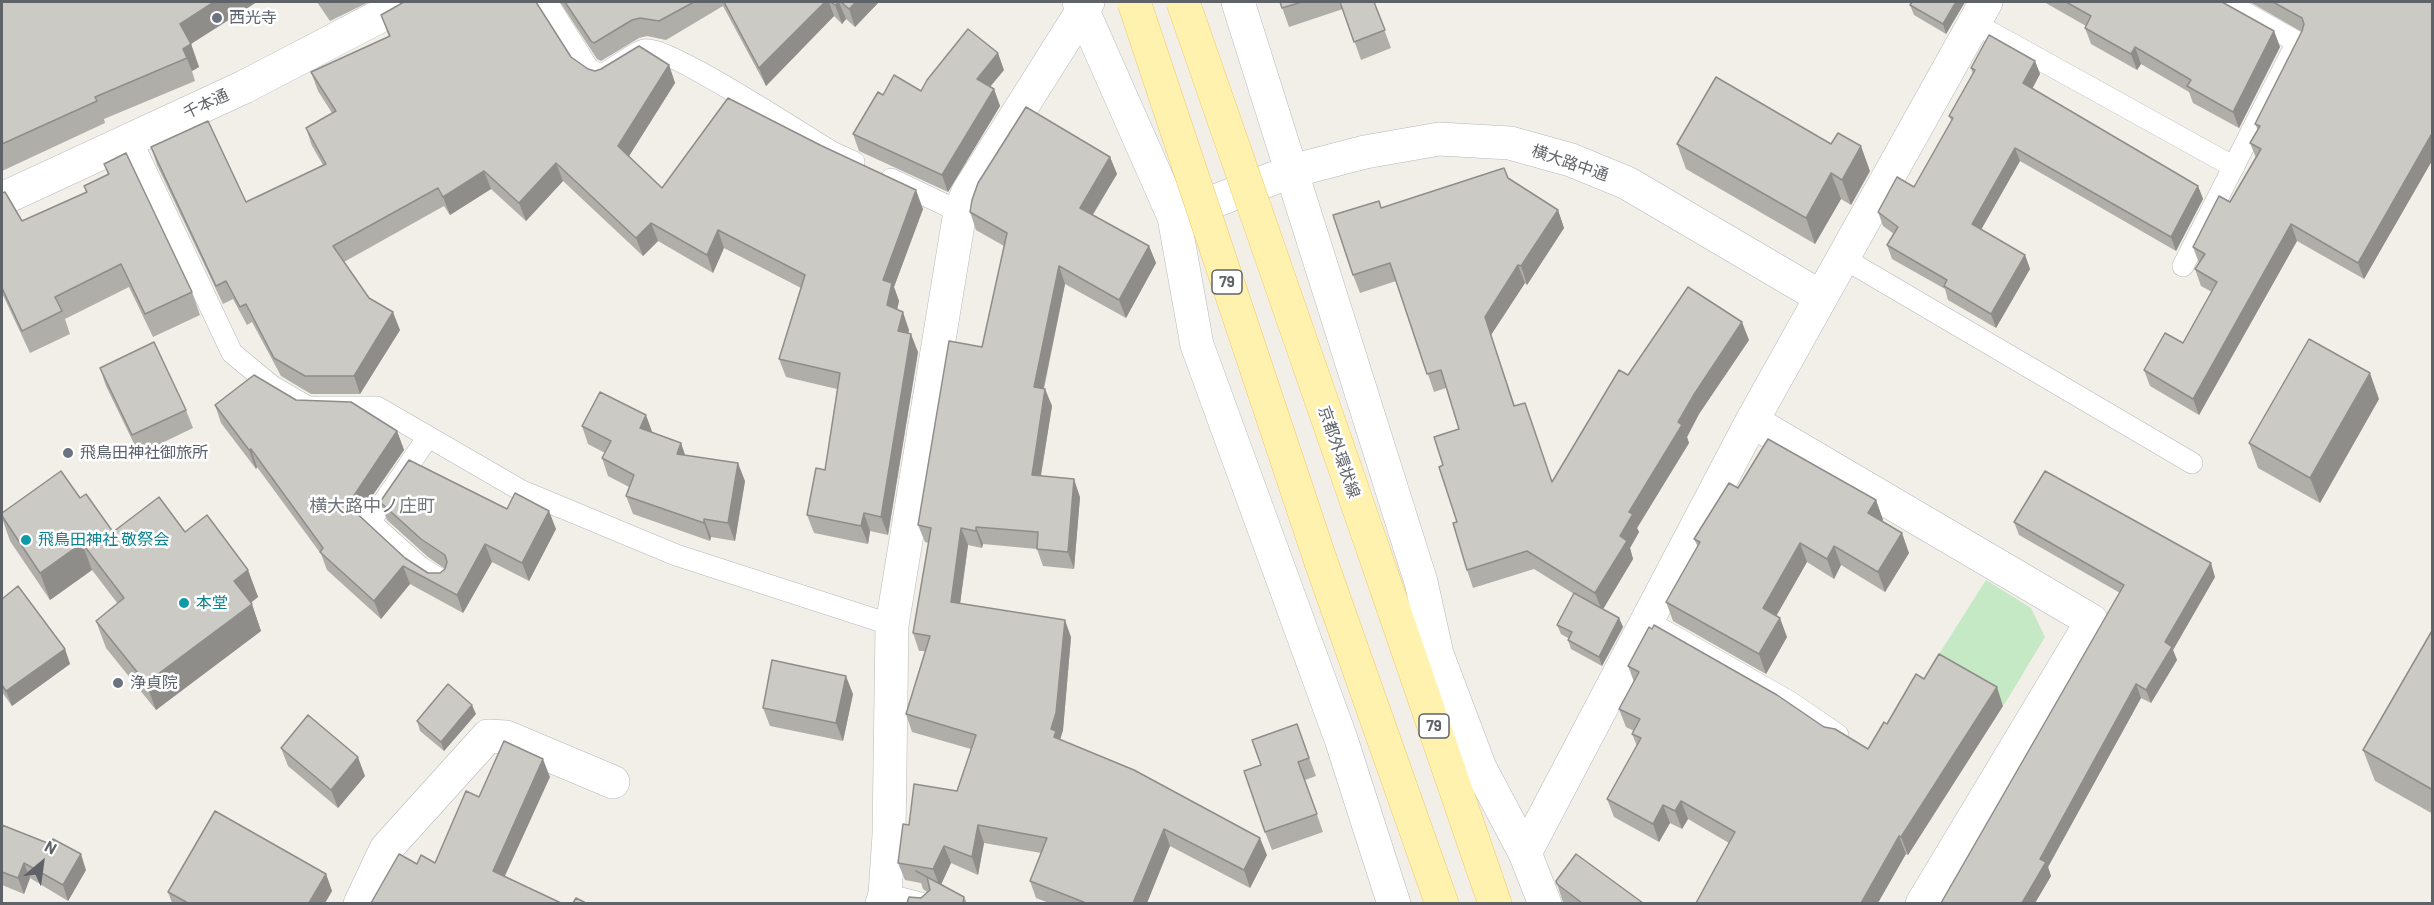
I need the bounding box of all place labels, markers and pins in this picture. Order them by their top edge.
place label: 西光寺 [229,8,277,28]
marker: 西光寺 [210,11,224,25]
place label: 飛鳥田神社御旅所 [80,443,208,463]
marker: 飛鳥田神社御旅所 [61,446,75,460]
place label: 飛鳥田神社 敬祭会 [38,530,169,550]
marker: 飛鳥田神社 敬祭会 [19,533,33,547]
place label: 本堂 [196,593,228,613]
marker: 本堂 [177,596,191,610]
place label: 浄貞院 [130,673,178,693]
marker: 浄貞院 [111,676,125,690]

